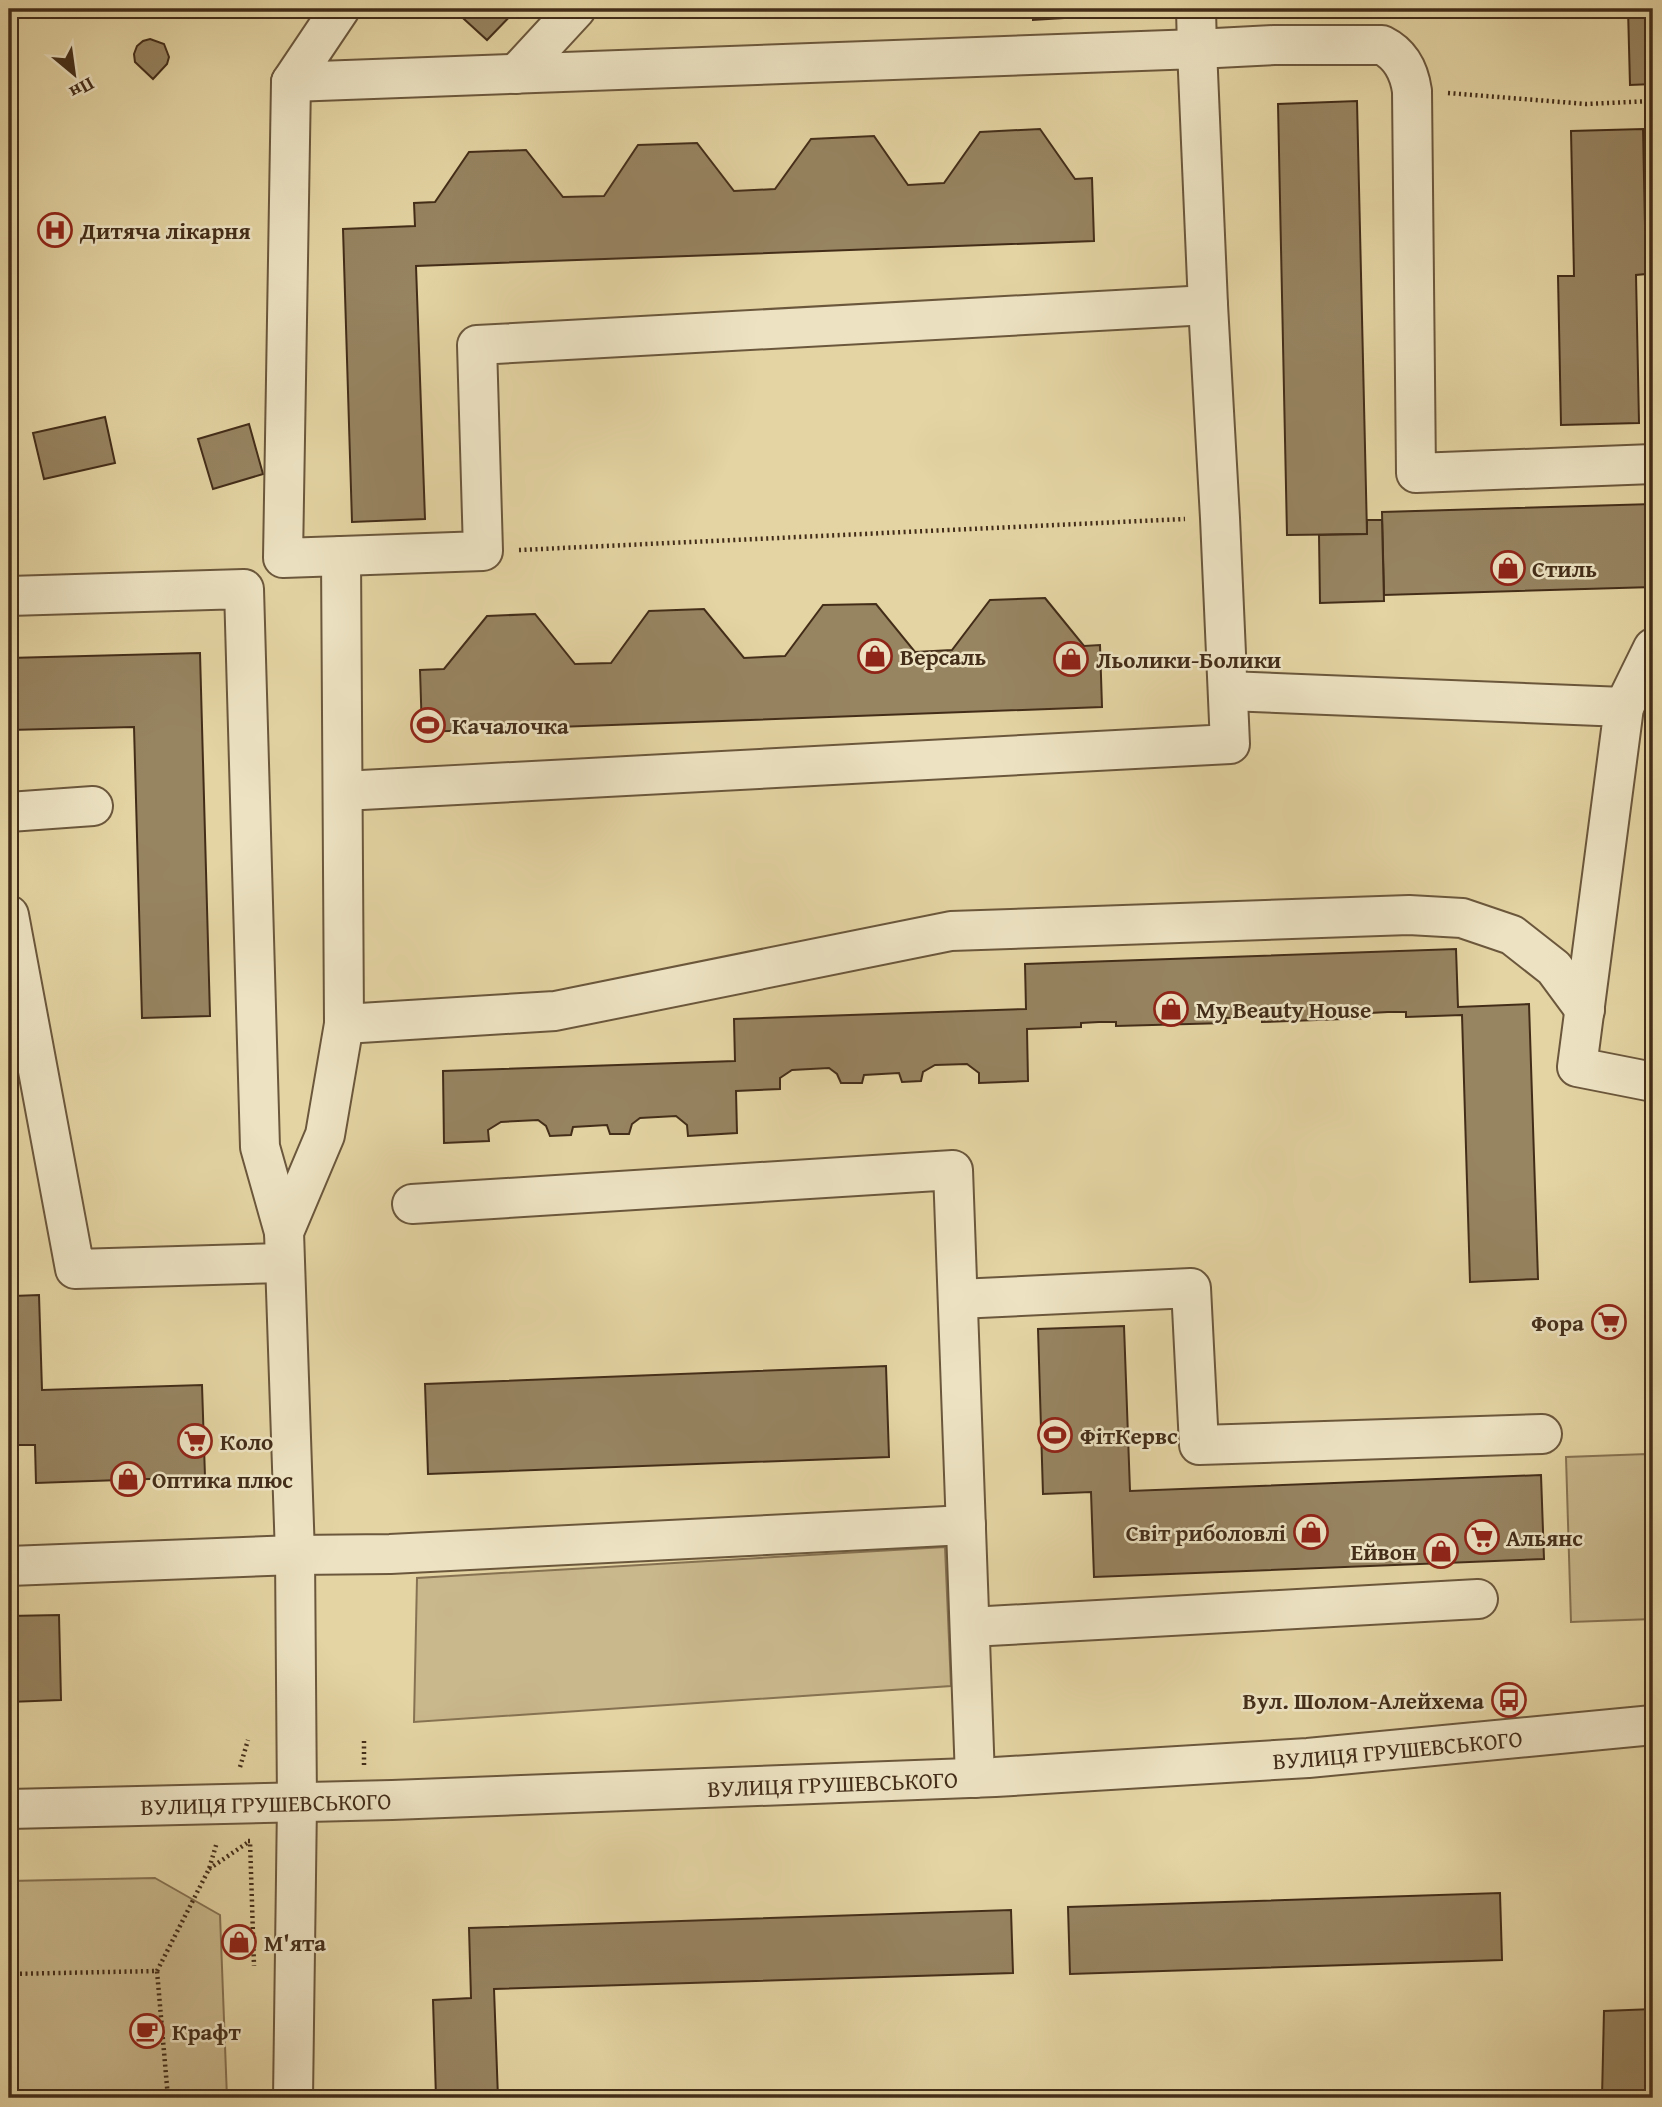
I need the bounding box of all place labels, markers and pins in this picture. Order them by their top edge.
hospital icon: Дитяча лікарня [36,211,74,249]
place label: Дитяча лікарня [79,214,251,247]
shop icon: Стиль [1489,549,1527,587]
place label: Стиль [1532,552,1597,585]
shop icon: Версаль [856,637,894,675]
place label: Версаль [900,640,986,673]
shop icon: Льолики-Болики [1052,640,1090,678]
place label: Льолики-Болики [1096,643,1281,676]
sports icon: Качалочка [409,706,447,744]
place label: Качалочка [452,709,569,742]
shop icon: My Beauty House [1152,990,1190,1028]
place label: My Beauty House [1196,993,1371,1026]
supermarket icon: Фора [1590,1303,1628,1341]
place label: Фора [1531,1306,1584,1339]
sports icon: ФітКервс [1036,1416,1074,1454]
place label: ФітКервс [1080,1419,1178,1452]
supermarket icon: Коло [176,1422,214,1460]
place label: Коло [220,1425,273,1458]
shop icon: Оптика плюс [109,1460,147,1498]
place label: Оптика плюс [152,1463,293,1496]
shop icon: Світ риболовлі [1292,1513,1330,1551]
place label: Світ риболовлі [1126,1516,1286,1549]
supermarket icon: Альянс [1463,1518,1501,1556]
place label: Альянс [1506,1521,1583,1554]
shop icon: Ейвон [1422,1532,1460,1570]
place label: Ейвон [1351,1535,1416,1568]
bus stop icon: Вул. Шолом-Алейхема [1490,1681,1528,1719]
place label: Вул. Шолом-Алейхема [1243,1684,1484,1717]
shop icon: М'ята [220,1923,258,1961]
place label: М'ята [264,1926,326,1959]
cafe icon: Крафт [128,2012,166,2050]
place label: Крафт [172,2015,241,2048]

